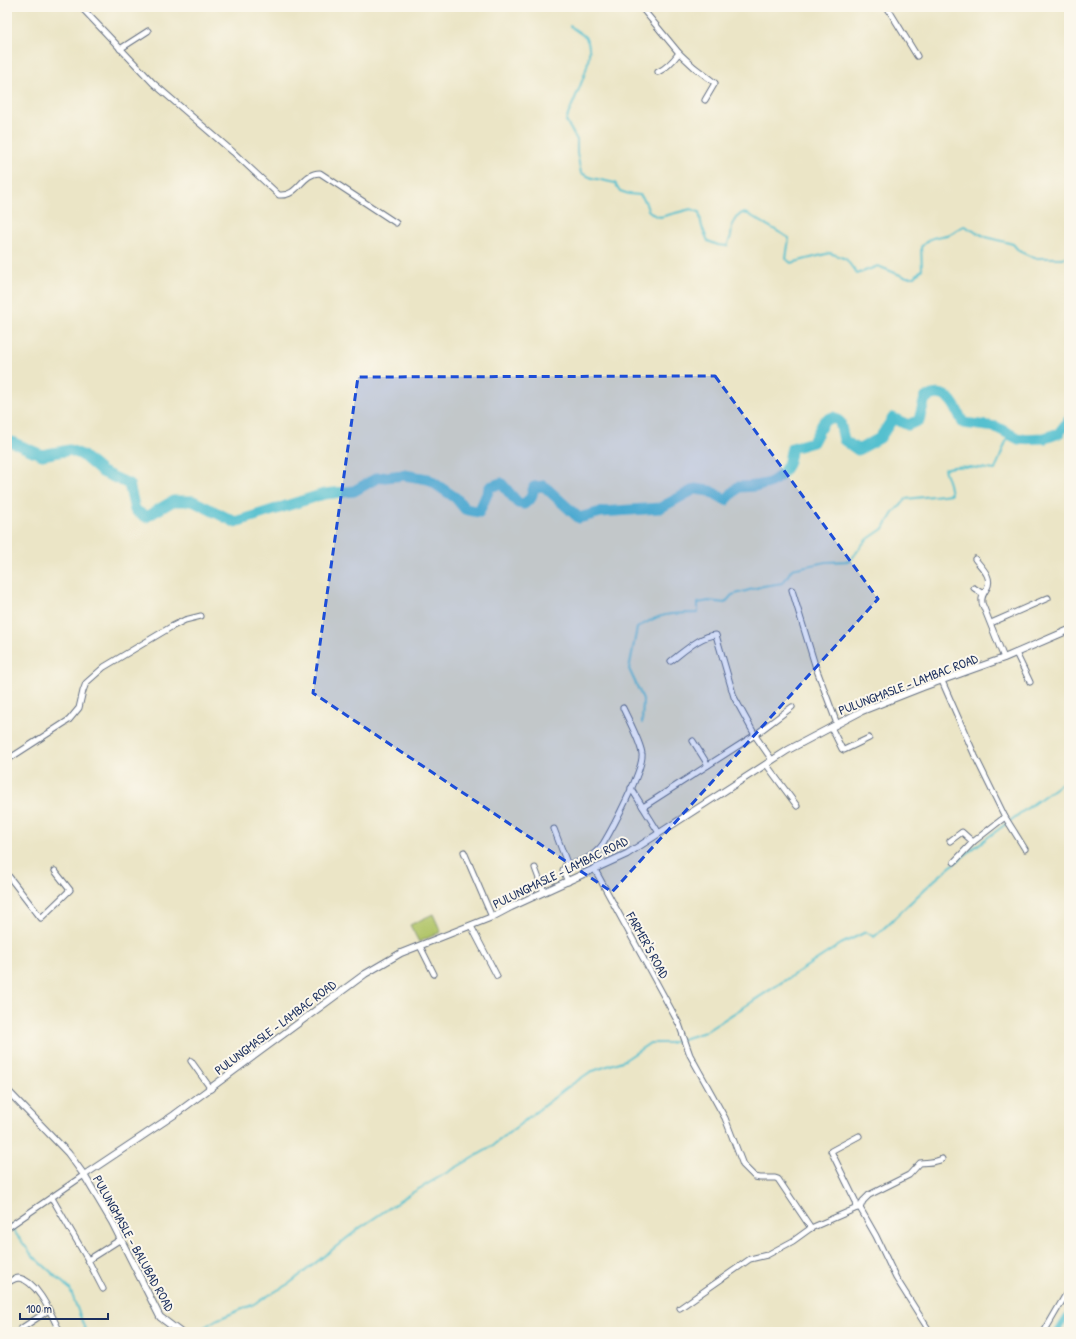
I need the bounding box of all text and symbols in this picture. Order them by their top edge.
street label: PULUNGMASLE - LAMBAC ROAD [836,649,981,719]
street label: PULUNGMASLE - LAMBAC ROAD [490,831,631,913]
street label: FARMER'S ROAD [622,908,674,982]
street label: PULUNGMASLE - LAMBAC ROAD [210,975,340,1079]
street label: PULUNGMASLE - BALUBAD ROAD [89,1172,179,1315]
scale bar [20,1295,108,1321]
text: 100 m [26,1300,52,1317]

